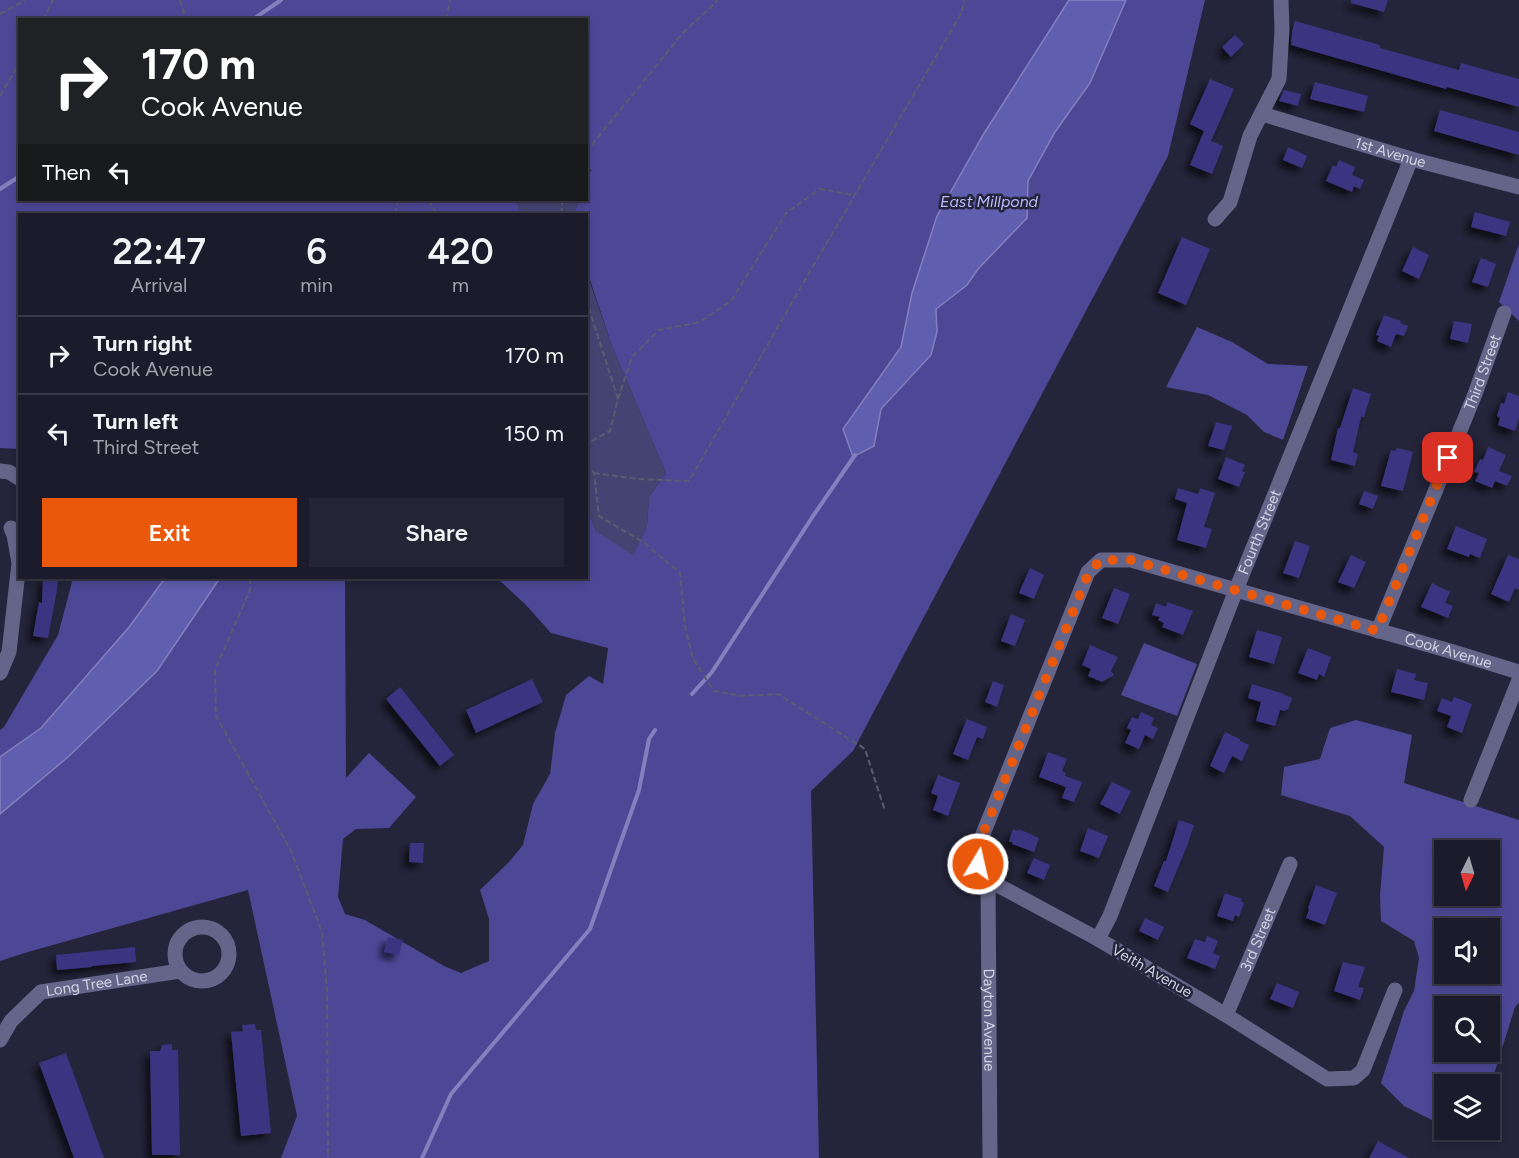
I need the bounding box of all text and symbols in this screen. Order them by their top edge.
text: 170 m [141,39,256,90]
icon: right [42,42,120,120]
text: Cook Avenue [141,90,303,123]
street label: 1st Avenue [1353,134,1428,171]
icon: left [103,156,136,189]
text: Then [42,159,91,186]
water label: East Millpond [940,192,1039,211]
text: 22:47 [112,230,206,273]
text: 6 [306,230,327,273]
text: 420 [427,230,494,273]
text: Arrival [131,273,187,297]
text: min [300,273,333,297]
text: m [452,273,469,297]
text: Turn right [93,330,192,357]
street label: Third Street [1460,332,1505,413]
icon: right [42,339,75,372]
text: 170 m [505,342,564,369]
text: Cook Avenue [93,357,213,381]
text: Turn left [93,408,179,435]
icon: left [42,417,75,450]
text: 150 m [504,420,564,447]
pin [1422,432,1473,483]
text: Third Street [93,435,199,459]
icon: arrive [1431,441,1464,474]
street label: Fourth Street [1234,487,1285,577]
button: Exit [42,498,297,567]
button: Share [309,498,564,567]
street label: Cook Avenue [1403,630,1494,672]
position arrow [946,832,1010,896]
north arrow [1434,840,1500,906]
map controls [1434,840,1500,1140]
street label: 3rd Street [1236,904,1280,974]
button: sound [1434,918,1500,984]
street label: Veith Avenue [1109,941,1195,1001]
street label: Long Tree Lane [45,967,149,1000]
street label: Dayton Avenue [980,968,998,1072]
button: search [1434,996,1500,1062]
button: layers [1434,1074,1500,1140]

